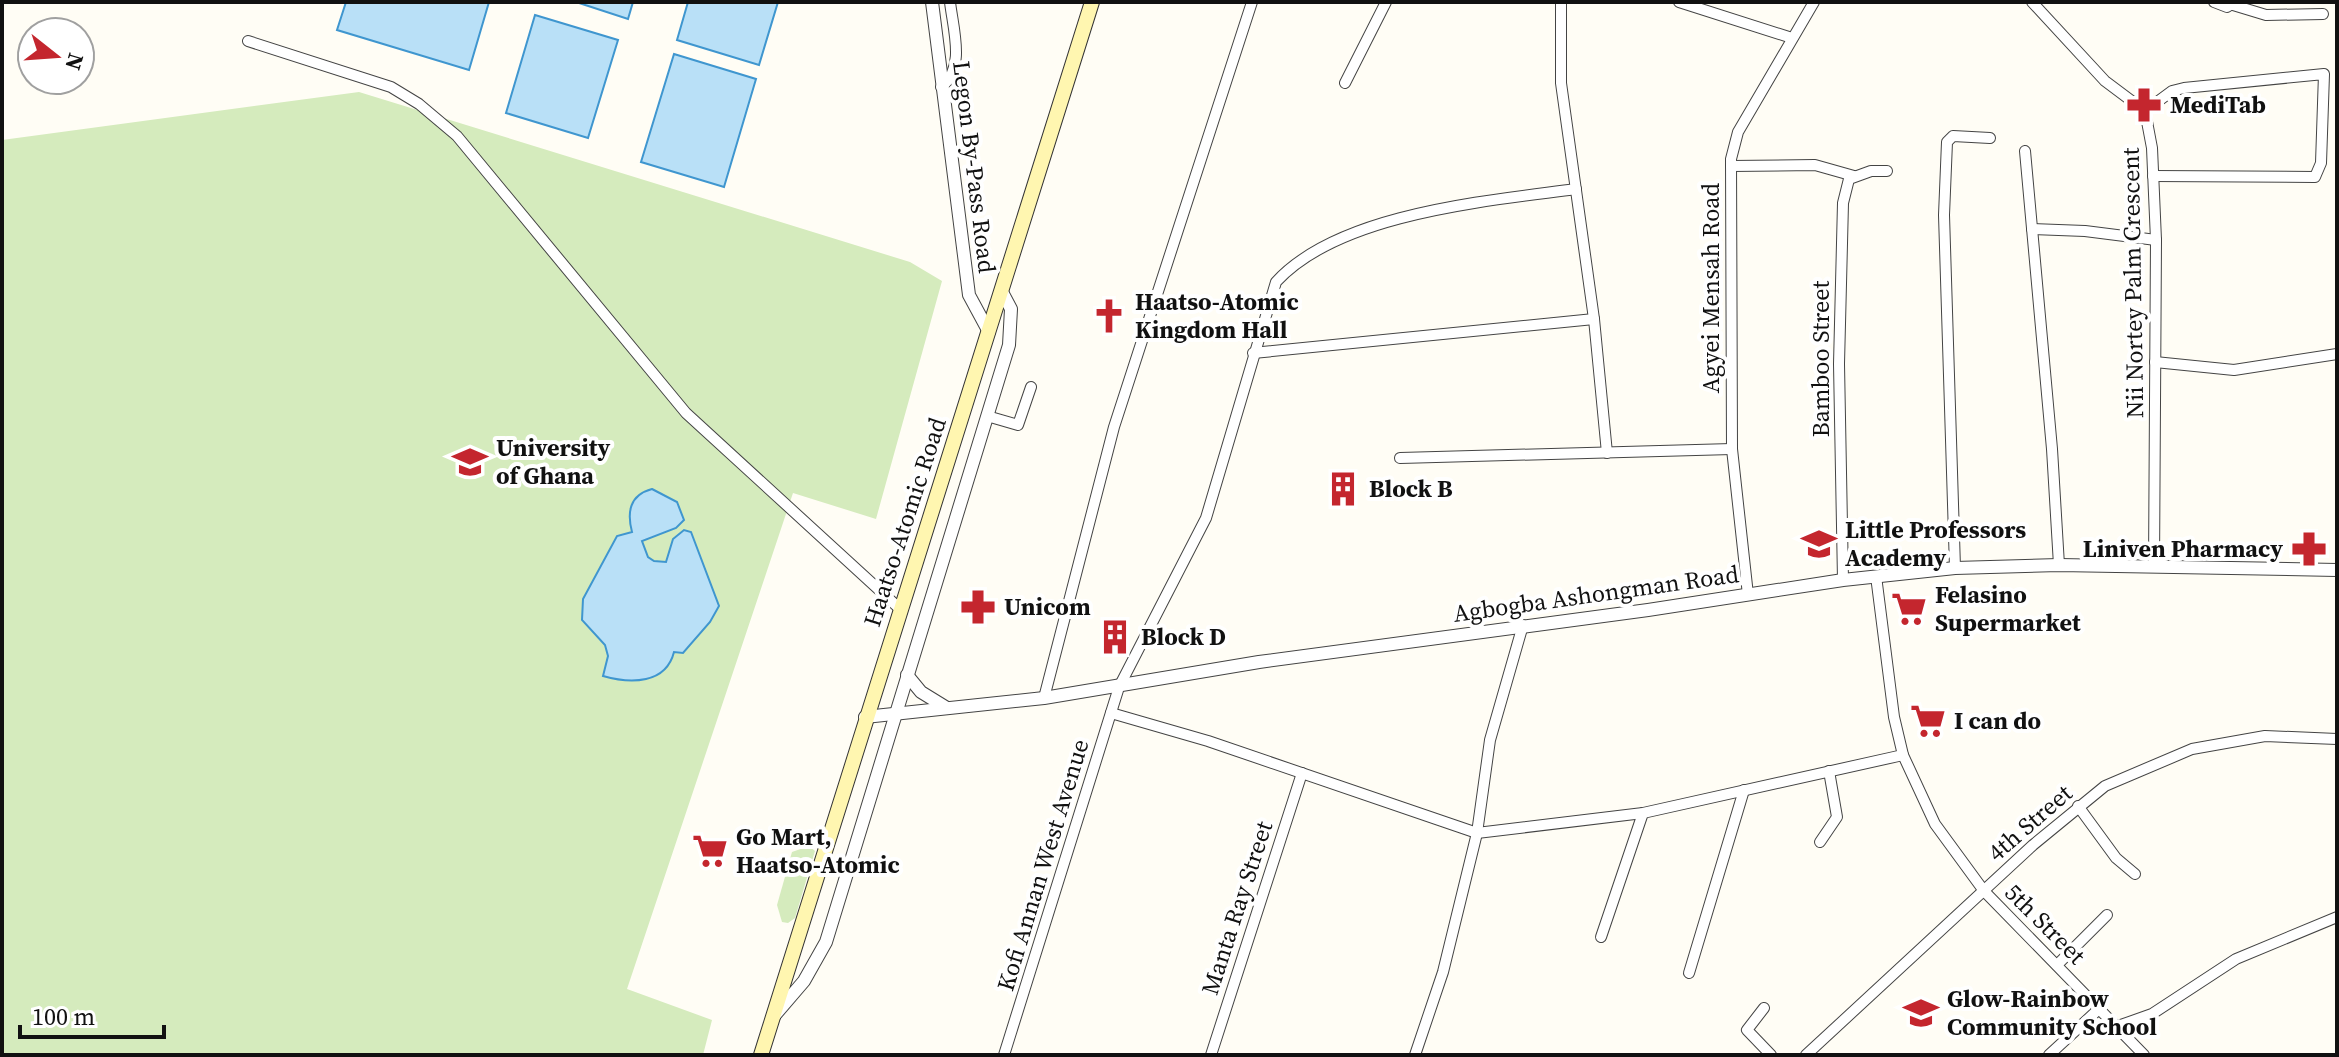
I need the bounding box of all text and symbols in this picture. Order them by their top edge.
north arrow [16,16,96,96]
text: N [58,50,92,74]
street label: Legon By-Pass Road [945,59,1004,275]
pharmacy icon: MediTab [2125,86,2163,124]
place label: MediTab [2170,88,2266,121]
street label: Nii Nortey Palm Crescent [2114,147,2151,419]
street label: Agyei Mensah Road [1694,182,1727,393]
street label: Bamboo Street [1804,280,1837,437]
place label: Haatso-Atomic Kingdom Hall [1135,285,1299,346]
church icon: Haatso-Atomic Kingdom Hall [1090,297,1128,335]
street label: Haatso-Atomic Road [855,413,954,631]
place label: University of Ghana [496,431,611,492]
school or university icon: University of Ghana [451,443,489,481]
building icon: Block B [1324,470,1362,508]
place label: Block B [1369,472,1453,505]
place label: Little Professors Academy [1845,513,2026,574]
school or university icon: Little Professors Academy [1800,525,1838,563]
pharmacy icon: Liniven Pharmacy [2290,530,2328,568]
place label: Liniven Pharmacy [2083,532,2283,565]
street label: Agbogba Ashongman Road [1451,557,1741,630]
place label: Felasino Supermarket [1935,578,2081,639]
pharmacy icon: Unicom [959,588,997,626]
place label: Unicom [1004,590,1091,623]
supermarket icon: Felasino Supermarket [1890,590,1928,628]
building icon: Block D [1096,618,1134,656]
place label: Block D [1141,620,1226,653]
supermarket icon: I can do [1909,702,1947,740]
place label: I can do [1954,704,2041,737]
street label: Kofi Annan West Avenue [988,735,1097,995]
street label: 4th Street [1980,777,2079,868]
street label: Manta Ray Street [1193,817,1280,999]
place label: Go Mart, Haatso-Atomic [736,820,900,881]
supermarket icon: Go Mart, Haatso-Atomic [691,832,729,870]
street label: 5th Street [1998,876,2093,971]
place label: Glow-Rainbow Community School [1947,982,2157,1043]
scale bar [20,989,164,1039]
school or university icon: Glow-Rainbow Community School [1902,994,1940,1032]
text: 100 m [32,1000,95,1033]

